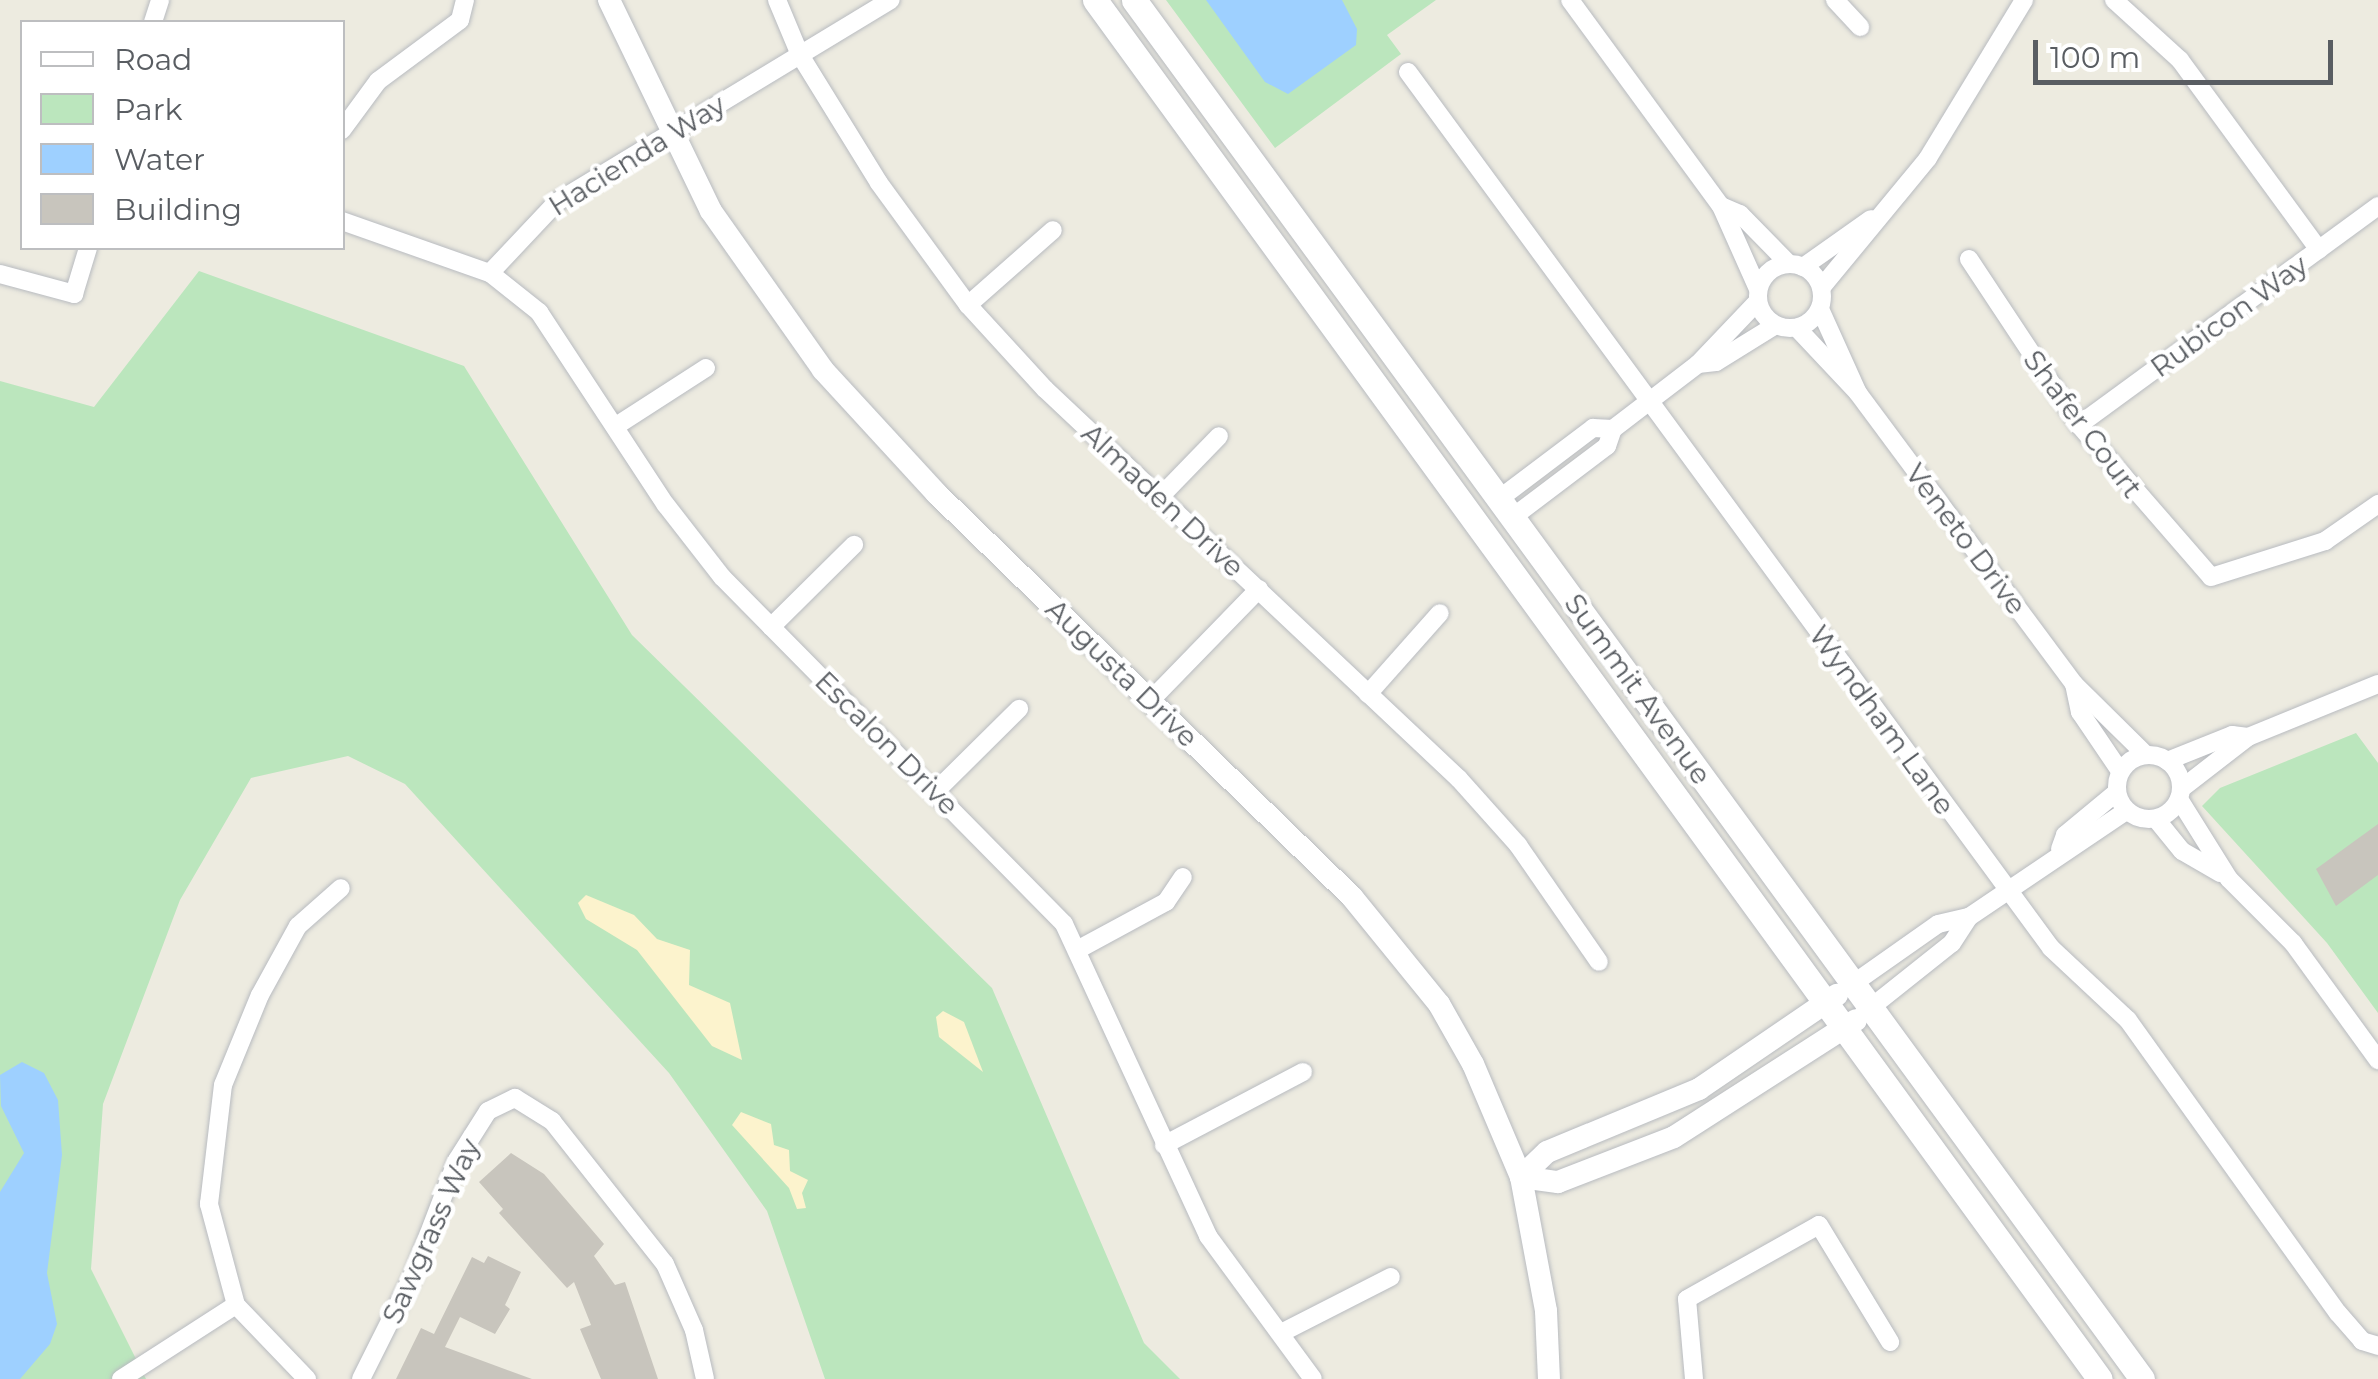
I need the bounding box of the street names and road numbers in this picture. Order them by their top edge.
street label: Hacienda Way [543,87,731,223]
street label: Rubicon Way [2144,248,2314,384]
street label: Shafer Court [2017,344,2149,504]
street label: Almaden Drive [1075,416,1251,584]
street label: Veneto Drive [1898,457,2034,621]
street label: Summit Avenue [1558,587,1718,791]
street label: Augusta Drive [1039,592,1205,754]
street label: Wyndham Lane [1802,619,1962,821]
street label: Escalon Drive [808,664,966,822]
street label: Sawgrass Way [375,1133,487,1329]

